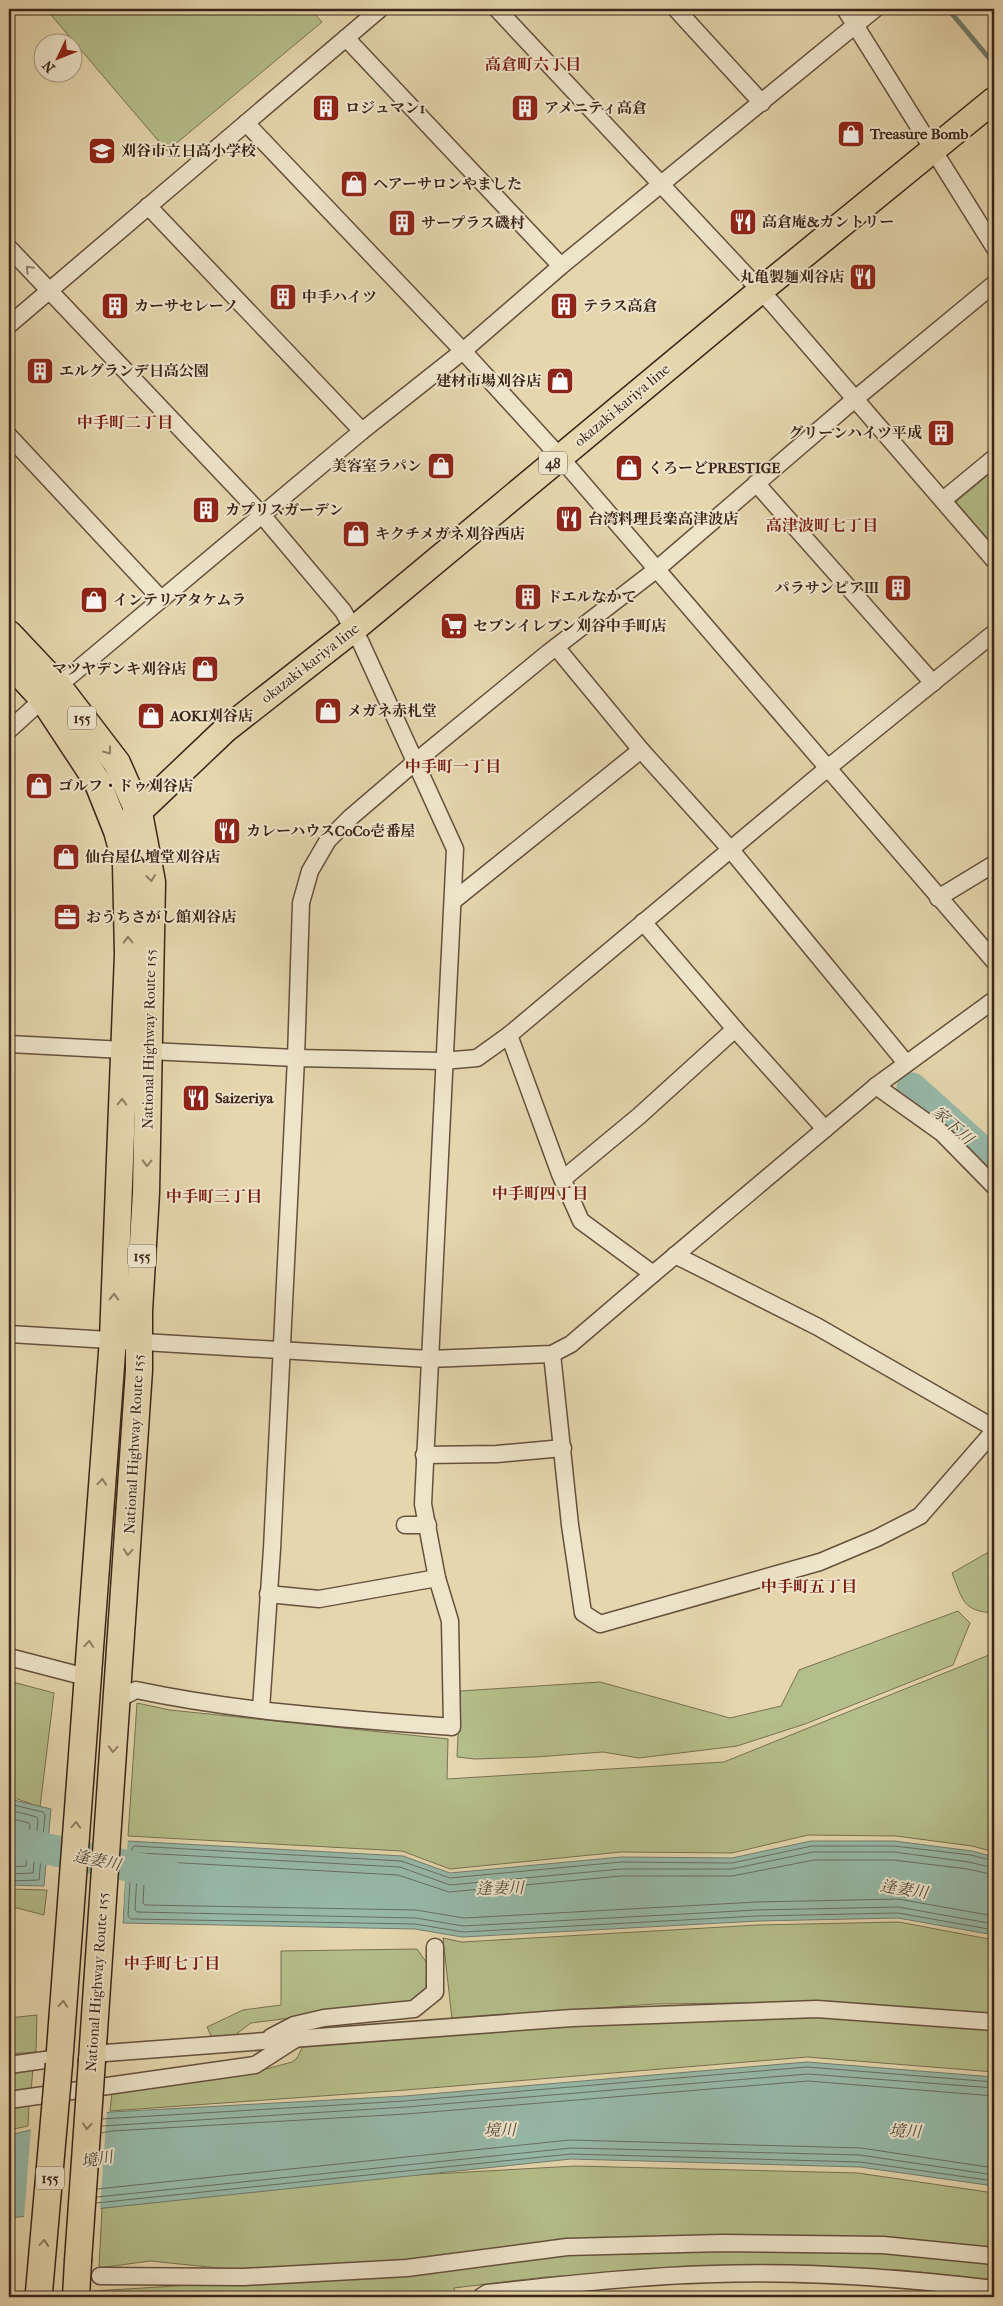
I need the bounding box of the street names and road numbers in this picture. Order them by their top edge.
street label: okazaki-kariya line [570,359,674,450]
road number: 48 [539,452,567,474]
street label: okazaki-kariya line [257,619,363,707]
road number: 155 [68,706,96,730]
street label: National Highway Route 155 [138,949,160,1129]
road number: 155 [128,1244,156,1268]
street label: National Highway Route 155 [120,1354,148,1534]
street label: National Highway Route 155 [82,1891,112,2073]
road number: 155 [36,2166,64,2190]

